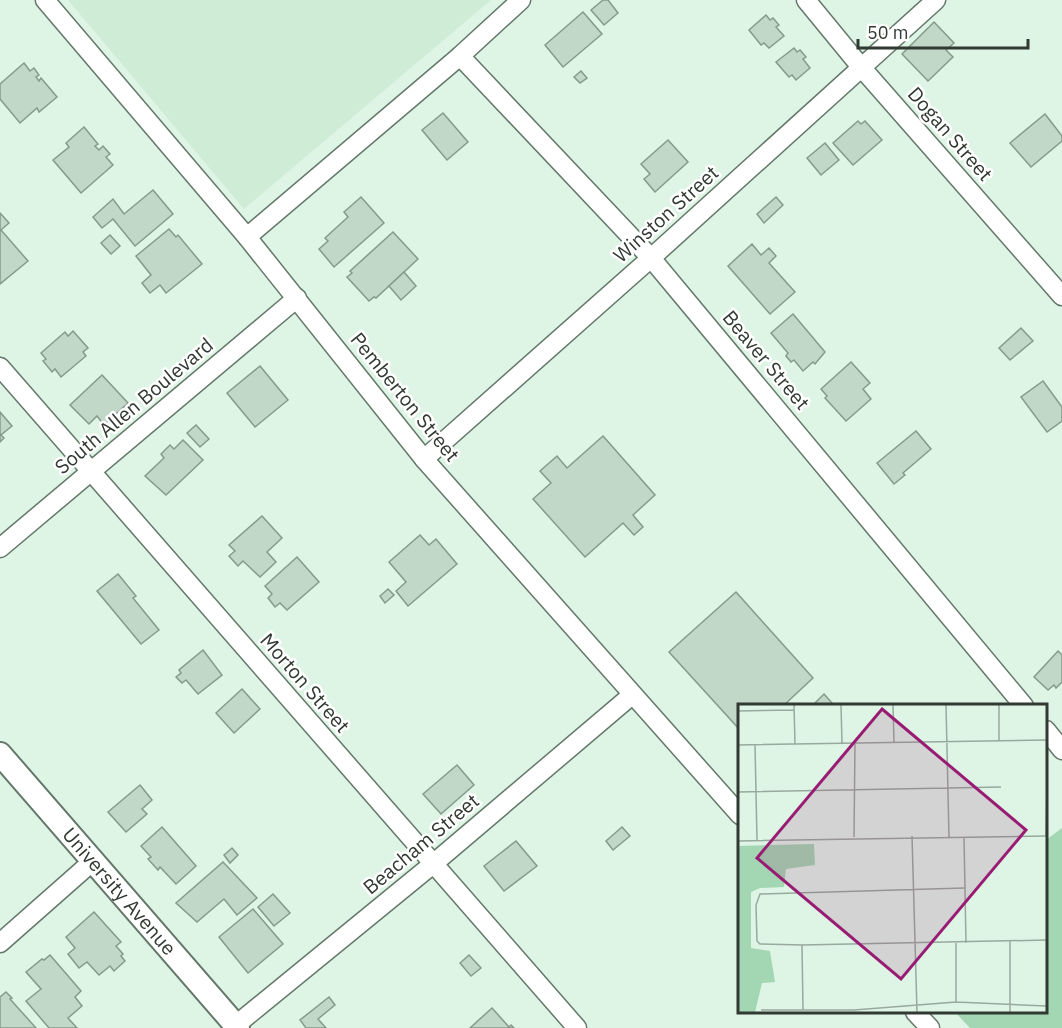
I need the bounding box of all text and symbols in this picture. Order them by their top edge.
scale bar [858,12,1028,50]
text: 50 m [867,21,909,44]
street label: Dogan Street [902,81,999,187]
street label: Winston Street [607,159,724,268]
street label: Beaver Street [717,304,816,415]
street label: Pemberton Street [345,326,466,467]
street label: South Allen Boulevard [49,331,219,480]
street label: Morton Street [255,627,356,738]
inset map [738,704,1047,1013]
street label: Beacham Street [357,787,484,900]
street label: University Avenue [57,821,183,961]

